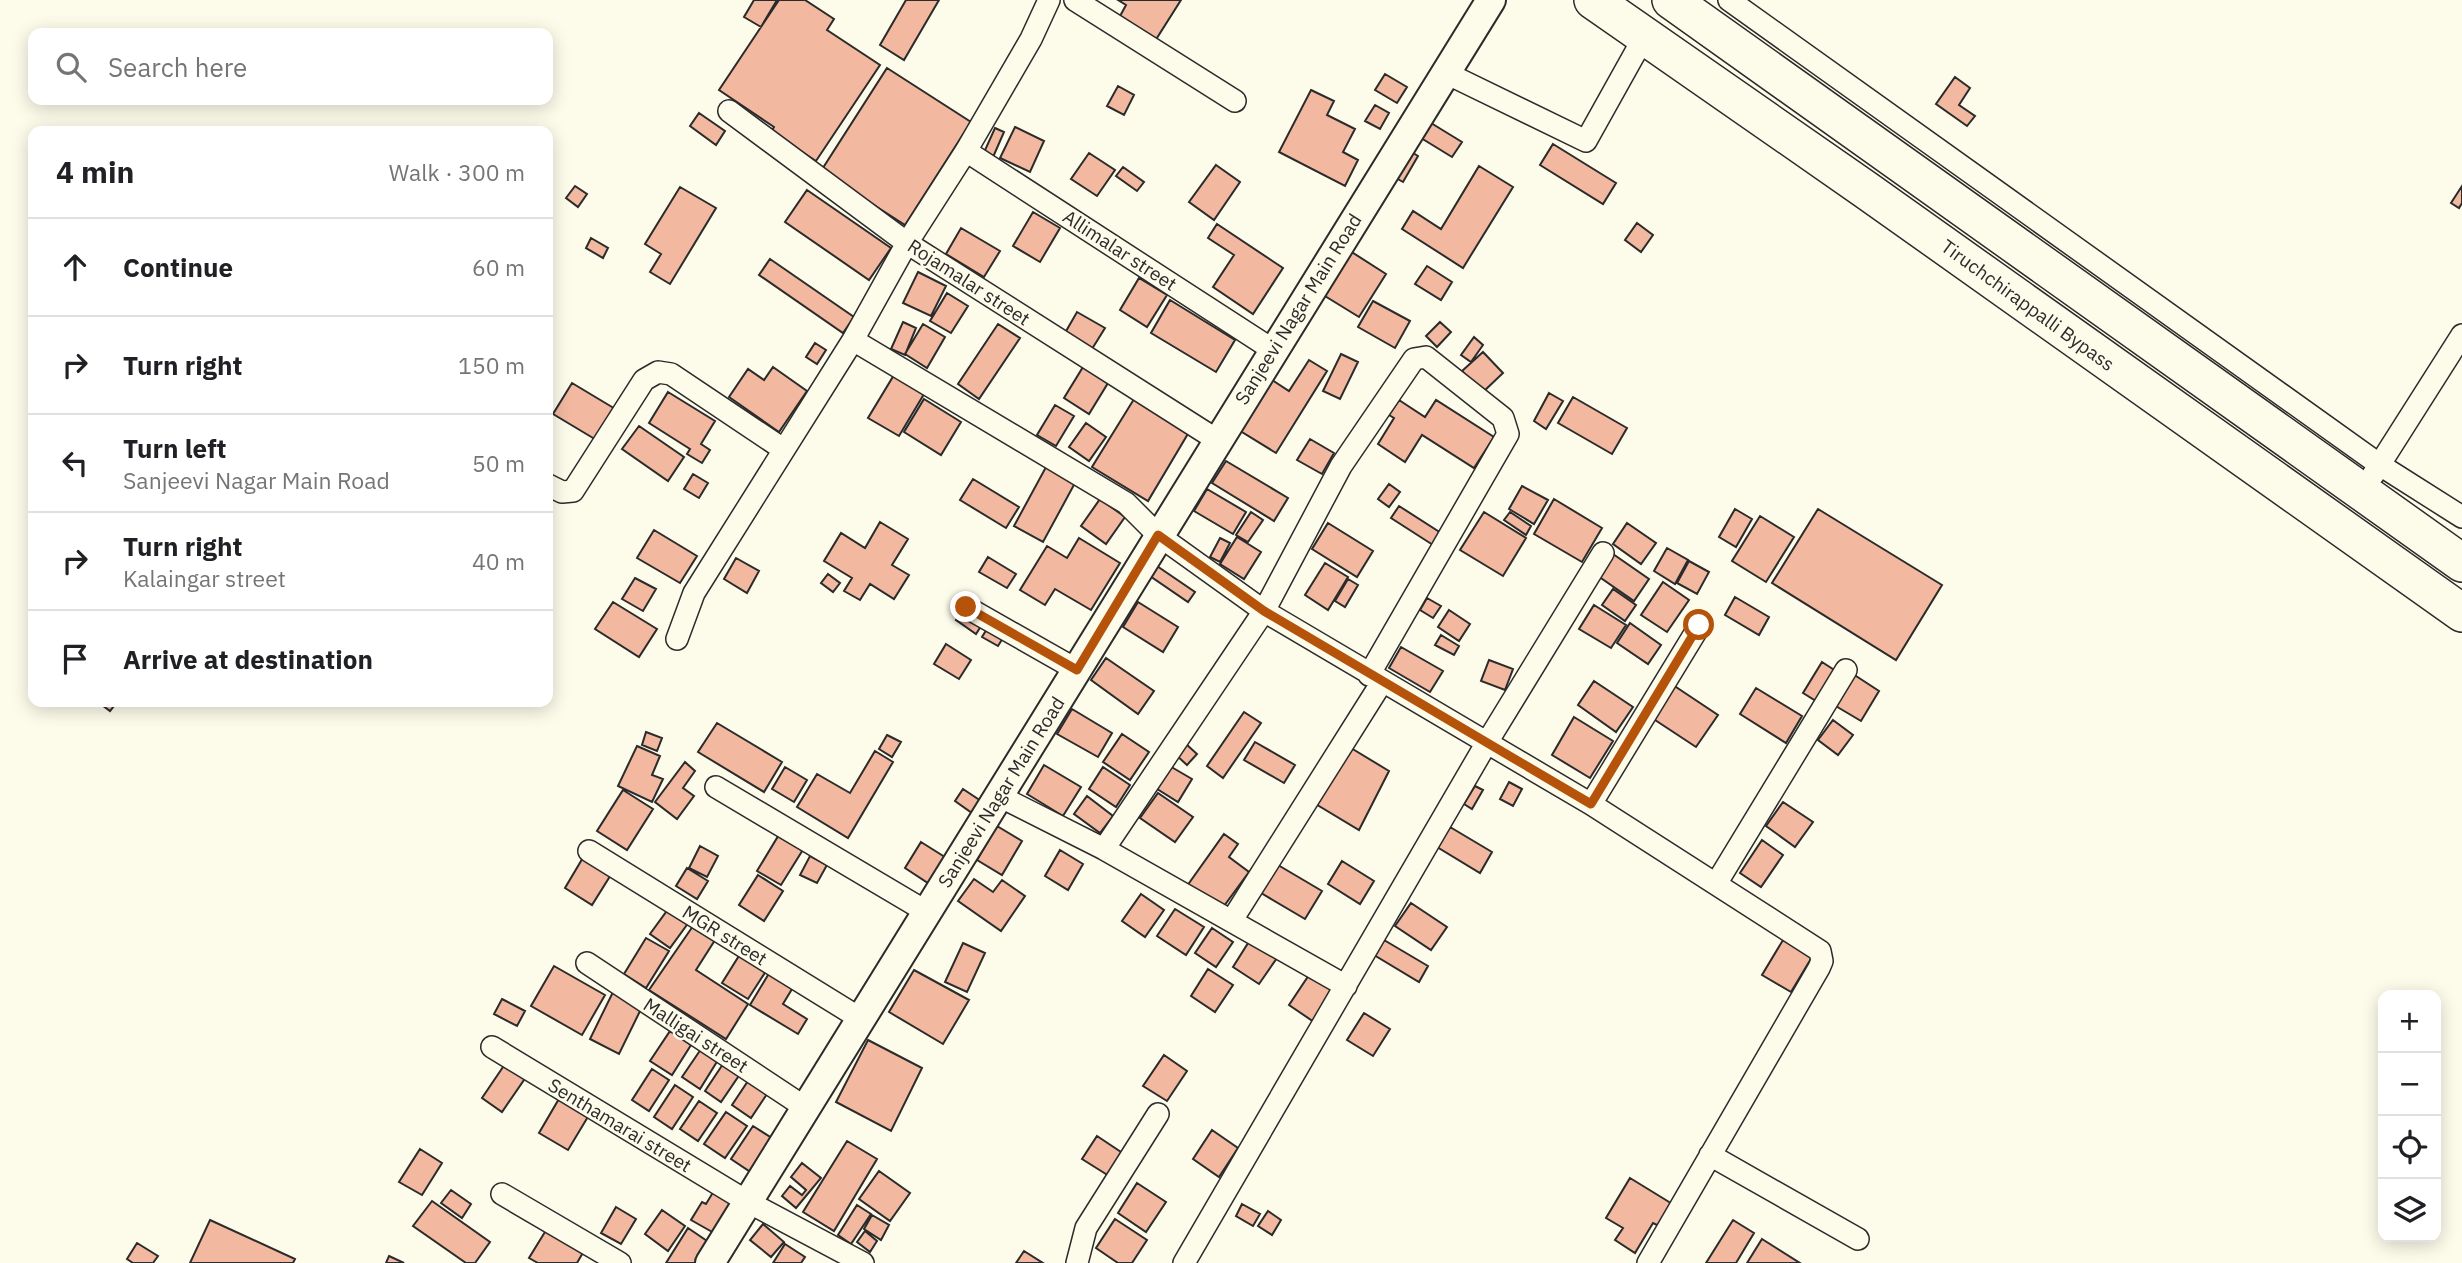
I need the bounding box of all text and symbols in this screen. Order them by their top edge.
search box [28,28,553,105]
icon: search [52,48,90,86]
text: Search here [108,50,247,84]
text: 4 min [56,152,134,191]
text: Walk · 300 m [389,157,525,187]
street label: Allimalar street [1059,204,1181,296]
street label: Sanjeevi Nagar Main Road [1229,209,1367,409]
street label: Rojamalar street [903,234,1035,330]
street label: Tiruchchirappalli Bypass [1936,234,2120,376]
icon: ahead [56,248,94,286]
text: Continue [123,250,233,284]
text: 60 m [472,252,525,282]
icon: right [56,346,94,384]
text: Turn right [123,348,242,382]
text: 150 m [458,350,525,380]
text: Turn left [123,431,226,465]
icon: left [56,444,94,482]
text: 50 m [472,448,525,478]
text: Sanjeevi Nagar Main Road [123,465,390,495]
text: Turn right [123,529,242,563]
icon: right [56,542,94,580]
text: 40 m [472,546,525,576]
text: Kalaingar street [123,563,286,593]
route end [950,591,981,622]
route start [1683,609,1714,640]
icon: arrive [56,640,94,678]
text: Arrive at destination [123,642,373,676]
street label: Sanjeevi Nagar Main Road [932,692,1070,892]
street label: MGR street [678,900,772,970]
map controls [2378,990,2441,1242]
button: + [2378,990,2441,1053]
street label: Malligai street [639,992,753,1078]
button: − [2378,1053,2441,1116]
street label: Senthamarai street [544,1073,696,1177]
button: locate [2378,1116,2441,1179]
button: layers [2378,1179,2441,1242]

